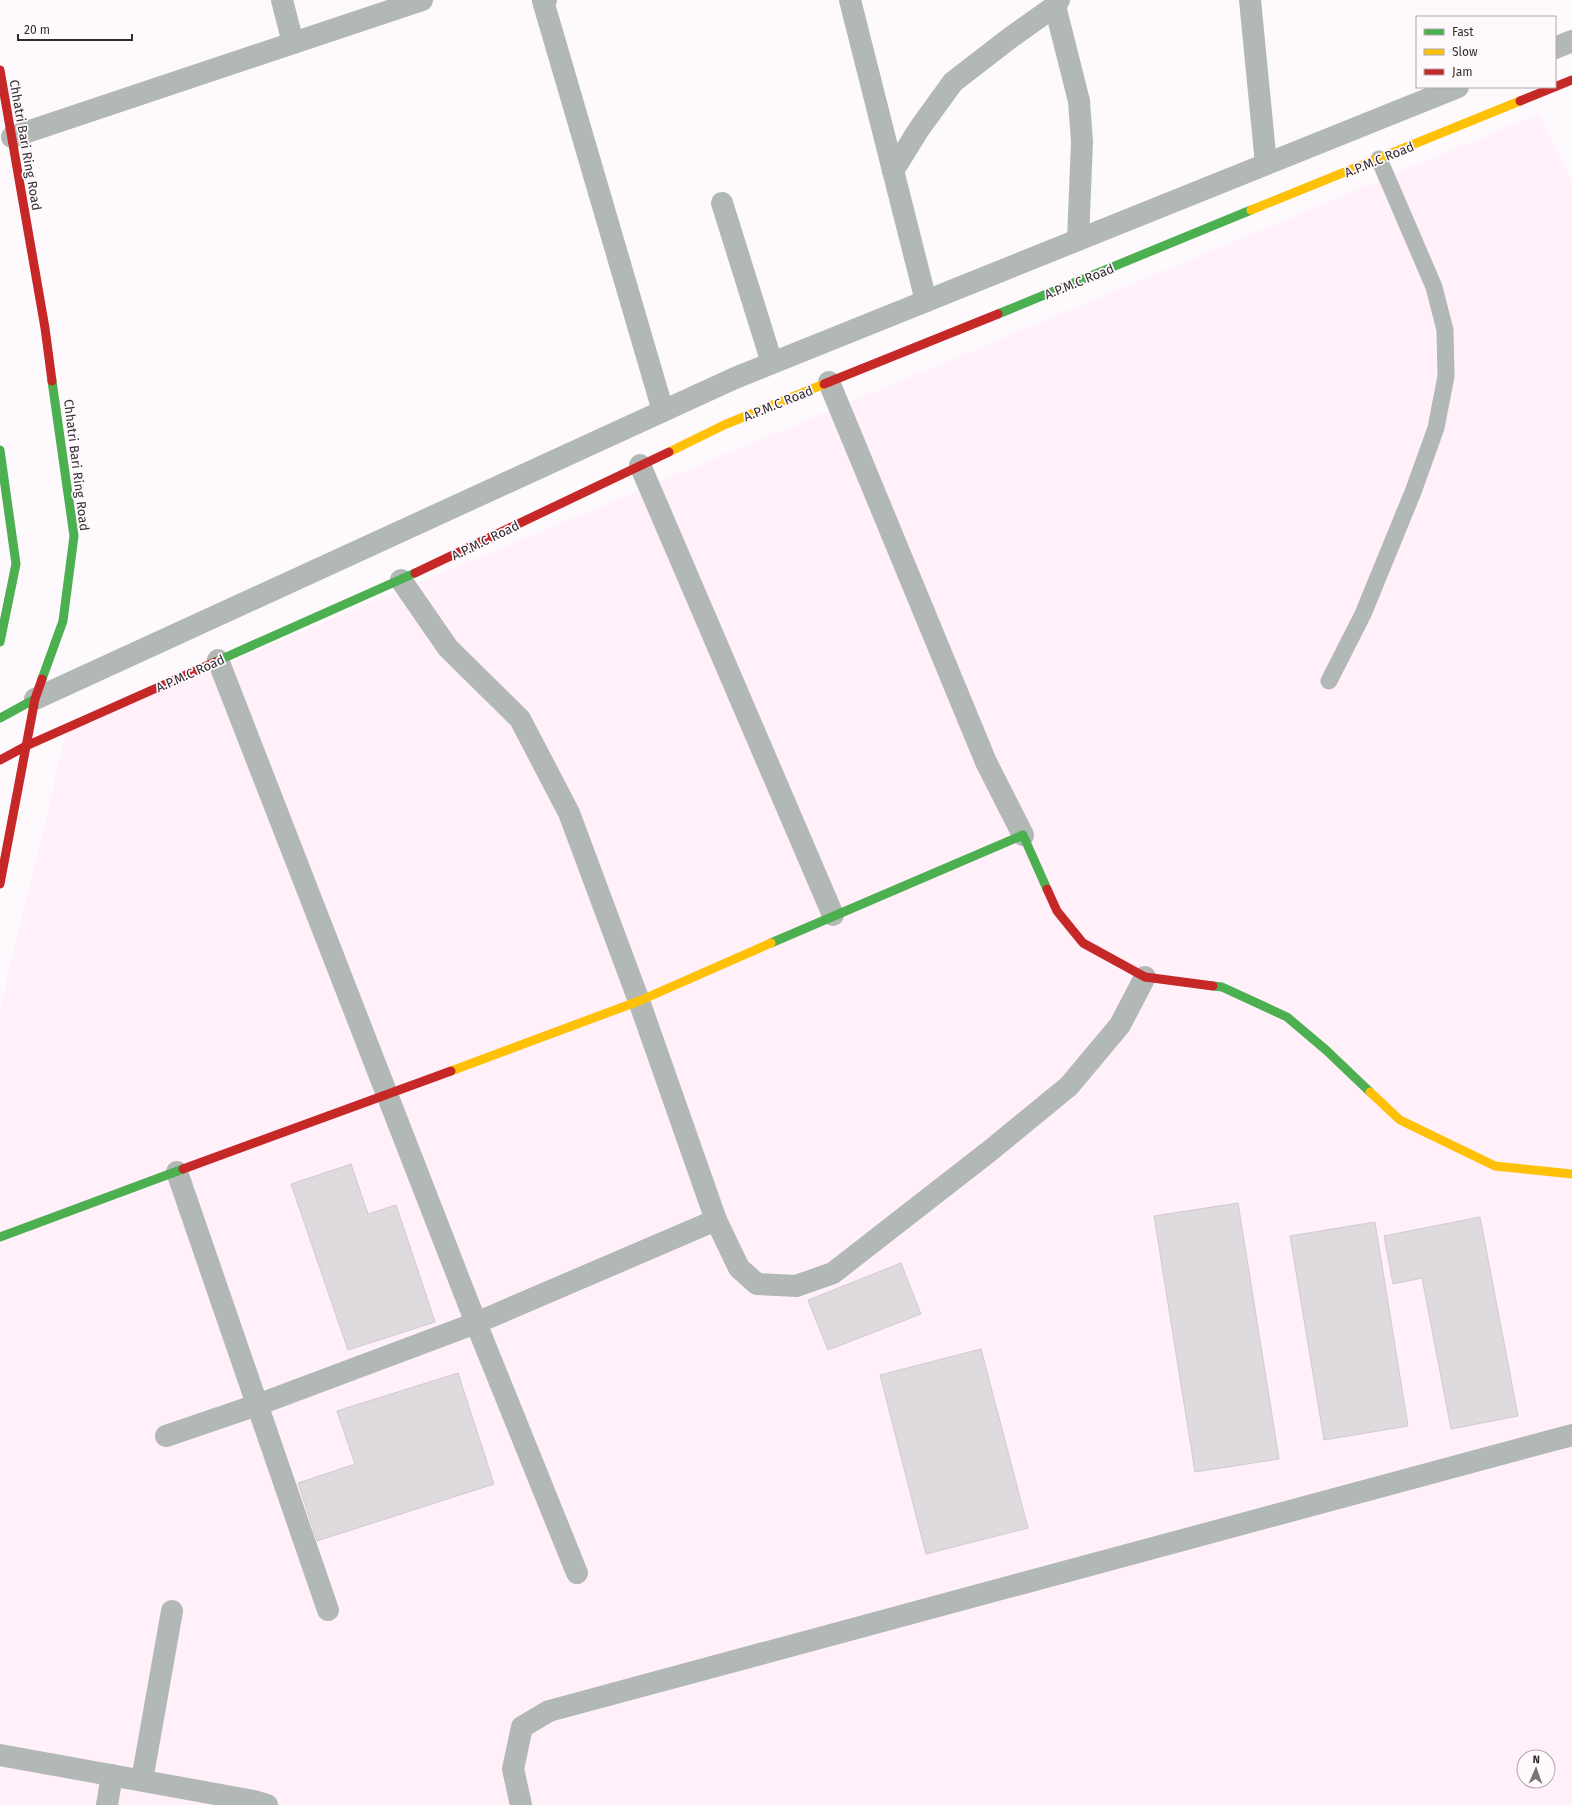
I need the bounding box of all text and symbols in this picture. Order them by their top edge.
scale bar [18,16,132,42]
legend [1416,16,1556,88]
text: 20 m [24,23,50,37]
text: Fast [1452,25,1474,39]
text: Slow [1452,45,1478,59]
text: Jam [1452,65,1472,79]
street label: Chhatri Bari Ring Road [7,78,44,212]
street label: A.P.M.C Road [1342,139,1416,180]
street label: A.P.M.C Road [1042,261,1116,302]
street label: A.P.M.C Road [741,383,815,424]
street label: Chhatri Bari Ring Road [61,398,92,532]
street label: A.P.M.C Road [449,518,522,563]
street label: A.P.M.C Road [154,652,227,695]
north arrow [1516,1749,1556,1789]
text: N [1532,1753,1540,1766]

